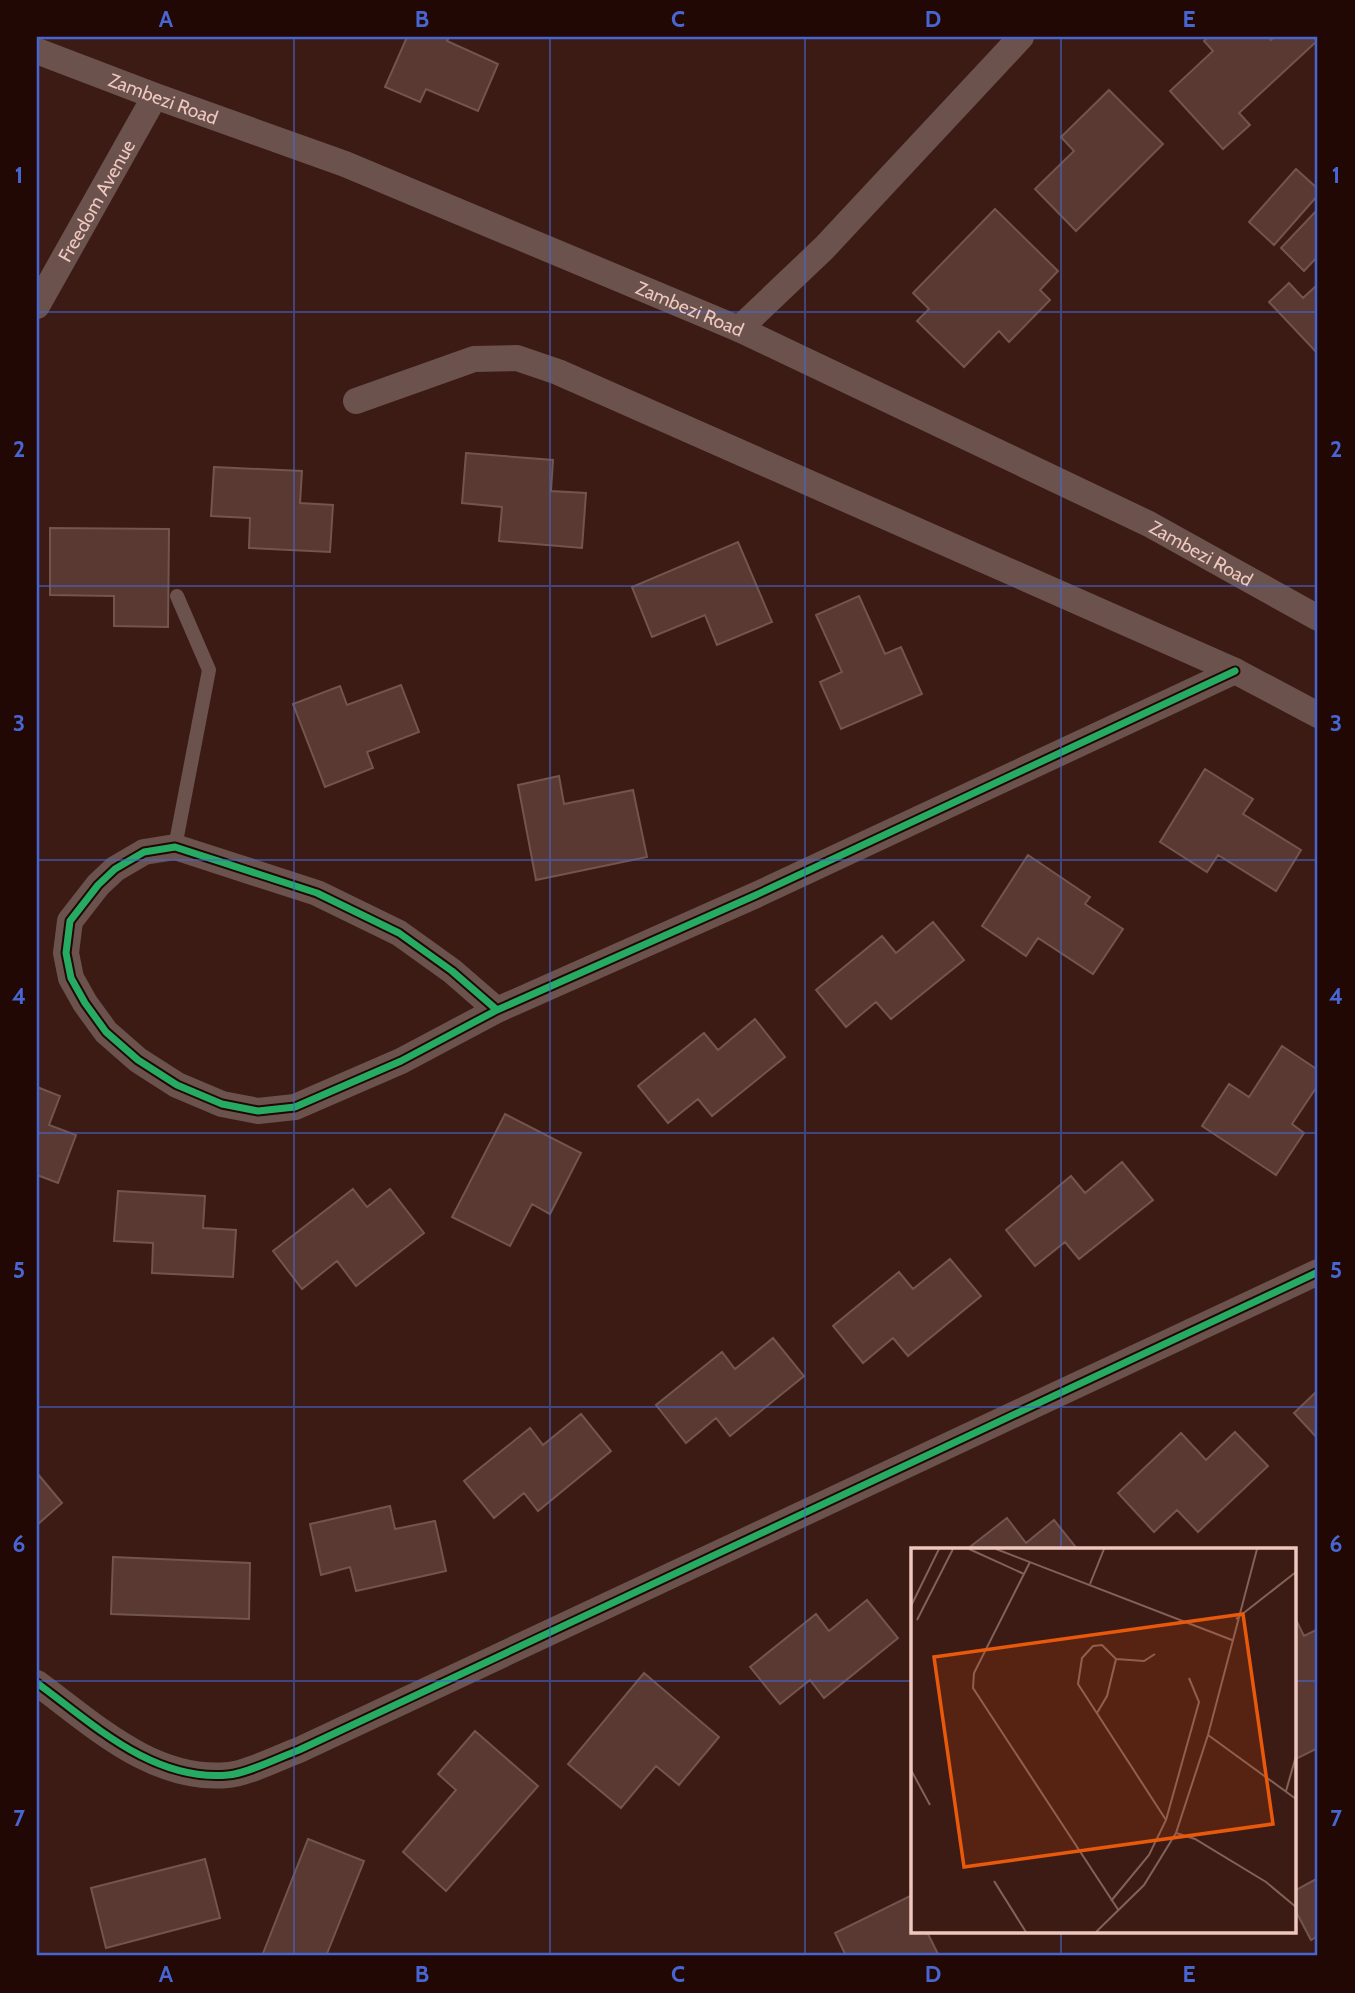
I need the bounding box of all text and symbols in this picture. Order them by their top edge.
text: A [159,5,174,33]
text: B [415,5,429,33]
text: C [671,5,685,33]
text: D [925,5,941,33]
text: E [1182,5,1196,33]
street label: Zambezi Road [105,68,221,130]
street label: Freedom Avenue [53,135,140,266]
text: 1 [15,161,23,189]
text: 1 [1332,161,1340,189]
street label: Zambezi Road [632,276,747,342]
text: 2 [13,435,25,463]
text: 2 [1330,435,1342,463]
street label: Zambezi Road [1145,516,1257,591]
text: 3 [13,709,25,737]
text: 3 [1330,709,1342,737]
text: 4 [12,982,26,1010]
text: 4 [1329,982,1343,1010]
text: 5 [13,1256,25,1284]
text: 5 [1330,1256,1342,1284]
text: 6 [13,1530,25,1558]
text: 6 [1330,1530,1342,1558]
inset map [911,1548,1296,1934]
text: 7 [13,1804,25,1832]
text: 7 [1330,1804,1342,1832]
text: A [159,1960,174,1988]
text: B [415,1960,429,1988]
text: C [671,1960,685,1988]
text: D [925,1960,941,1988]
text: E [1182,1960,1196,1988]

